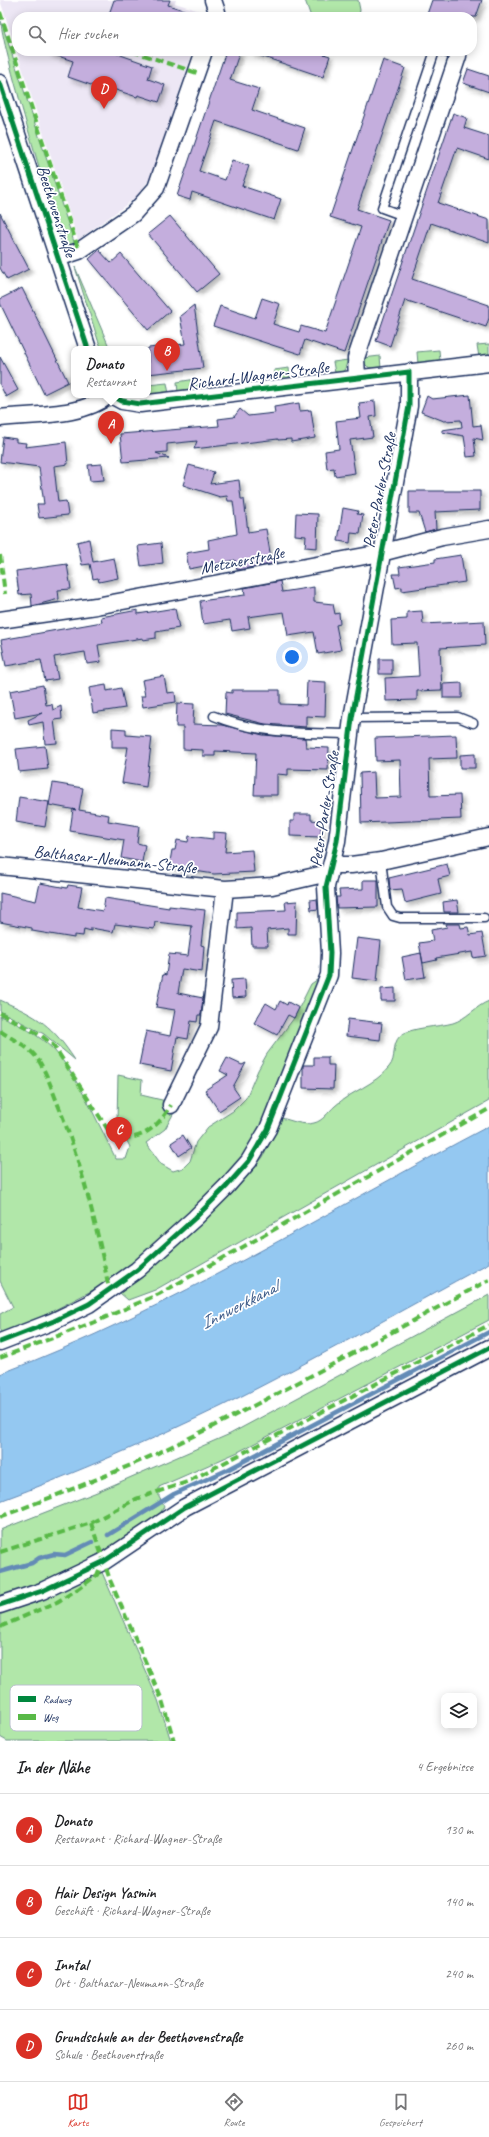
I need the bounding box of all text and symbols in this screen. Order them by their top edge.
search box [12,12,477,56]
icon: search [26,23,48,45]
text: Hier suchen [58,25,118,44]
pin: D [91,76,117,109]
street label: Beethovenstraße [32,163,82,261]
pin: B [154,338,180,371]
popup [71,346,151,398]
text: Donato [86,355,124,374]
street label: Richard-Wagner-Straße [186,356,331,395]
text: Restaurant [86,374,136,390]
pin: A [98,411,124,444]
street label: Peter-Parler-Straße [358,429,401,549]
street label: Metznerstraße [198,542,287,579]
your location [282,647,302,667]
street label: Peter-Parler-Straße [305,748,344,868]
street label: Balthasar-Neumann-Straße [33,841,199,879]
pin: C [106,1117,132,1150]
water label: Innwerkkanal [197,1273,287,1334]
legend [10,1685,142,1731]
text: Radweg [43,1692,72,1706]
map controls [441,1693,477,1729]
button: layers [441,1693,477,1729]
text: Weg [43,1710,60,1724]
text: In der Nähe [16,1757,89,1778]
text: 4 Ergebnisse [417,1759,473,1775]
text: Donato [54,1812,92,1831]
text: A [26,1822,32,1838]
text: 130 m [445,1822,473,1838]
text: Restaurant · Richard-Wagner-Straße [54,1831,222,1847]
text: Hair Design Yasmin [54,1884,156,1903]
text: B [26,1894,32,1910]
text: 140 m [445,1894,473,1910]
text: Geschäft · Richard-Wagner-Straße [54,1903,210,1919]
text: Inntal [54,1956,88,1975]
text: C [26,1966,32,1982]
text: 240 m [445,1966,473,1982]
text: Ort · Balthasar-Neumann-Straße [54,1975,203,1991]
text: Grundschule an der Beethovenstraße [54,2028,242,2047]
text: D [25,2038,33,2054]
text: 260 m [445,2038,473,2054]
text: Schule · Beethovenstraße [54,2047,163,2063]
tab: Karte [67,2091,89,2129]
tab: Route [223,2091,245,2129]
tab: Gespeichert [379,2091,422,2129]

